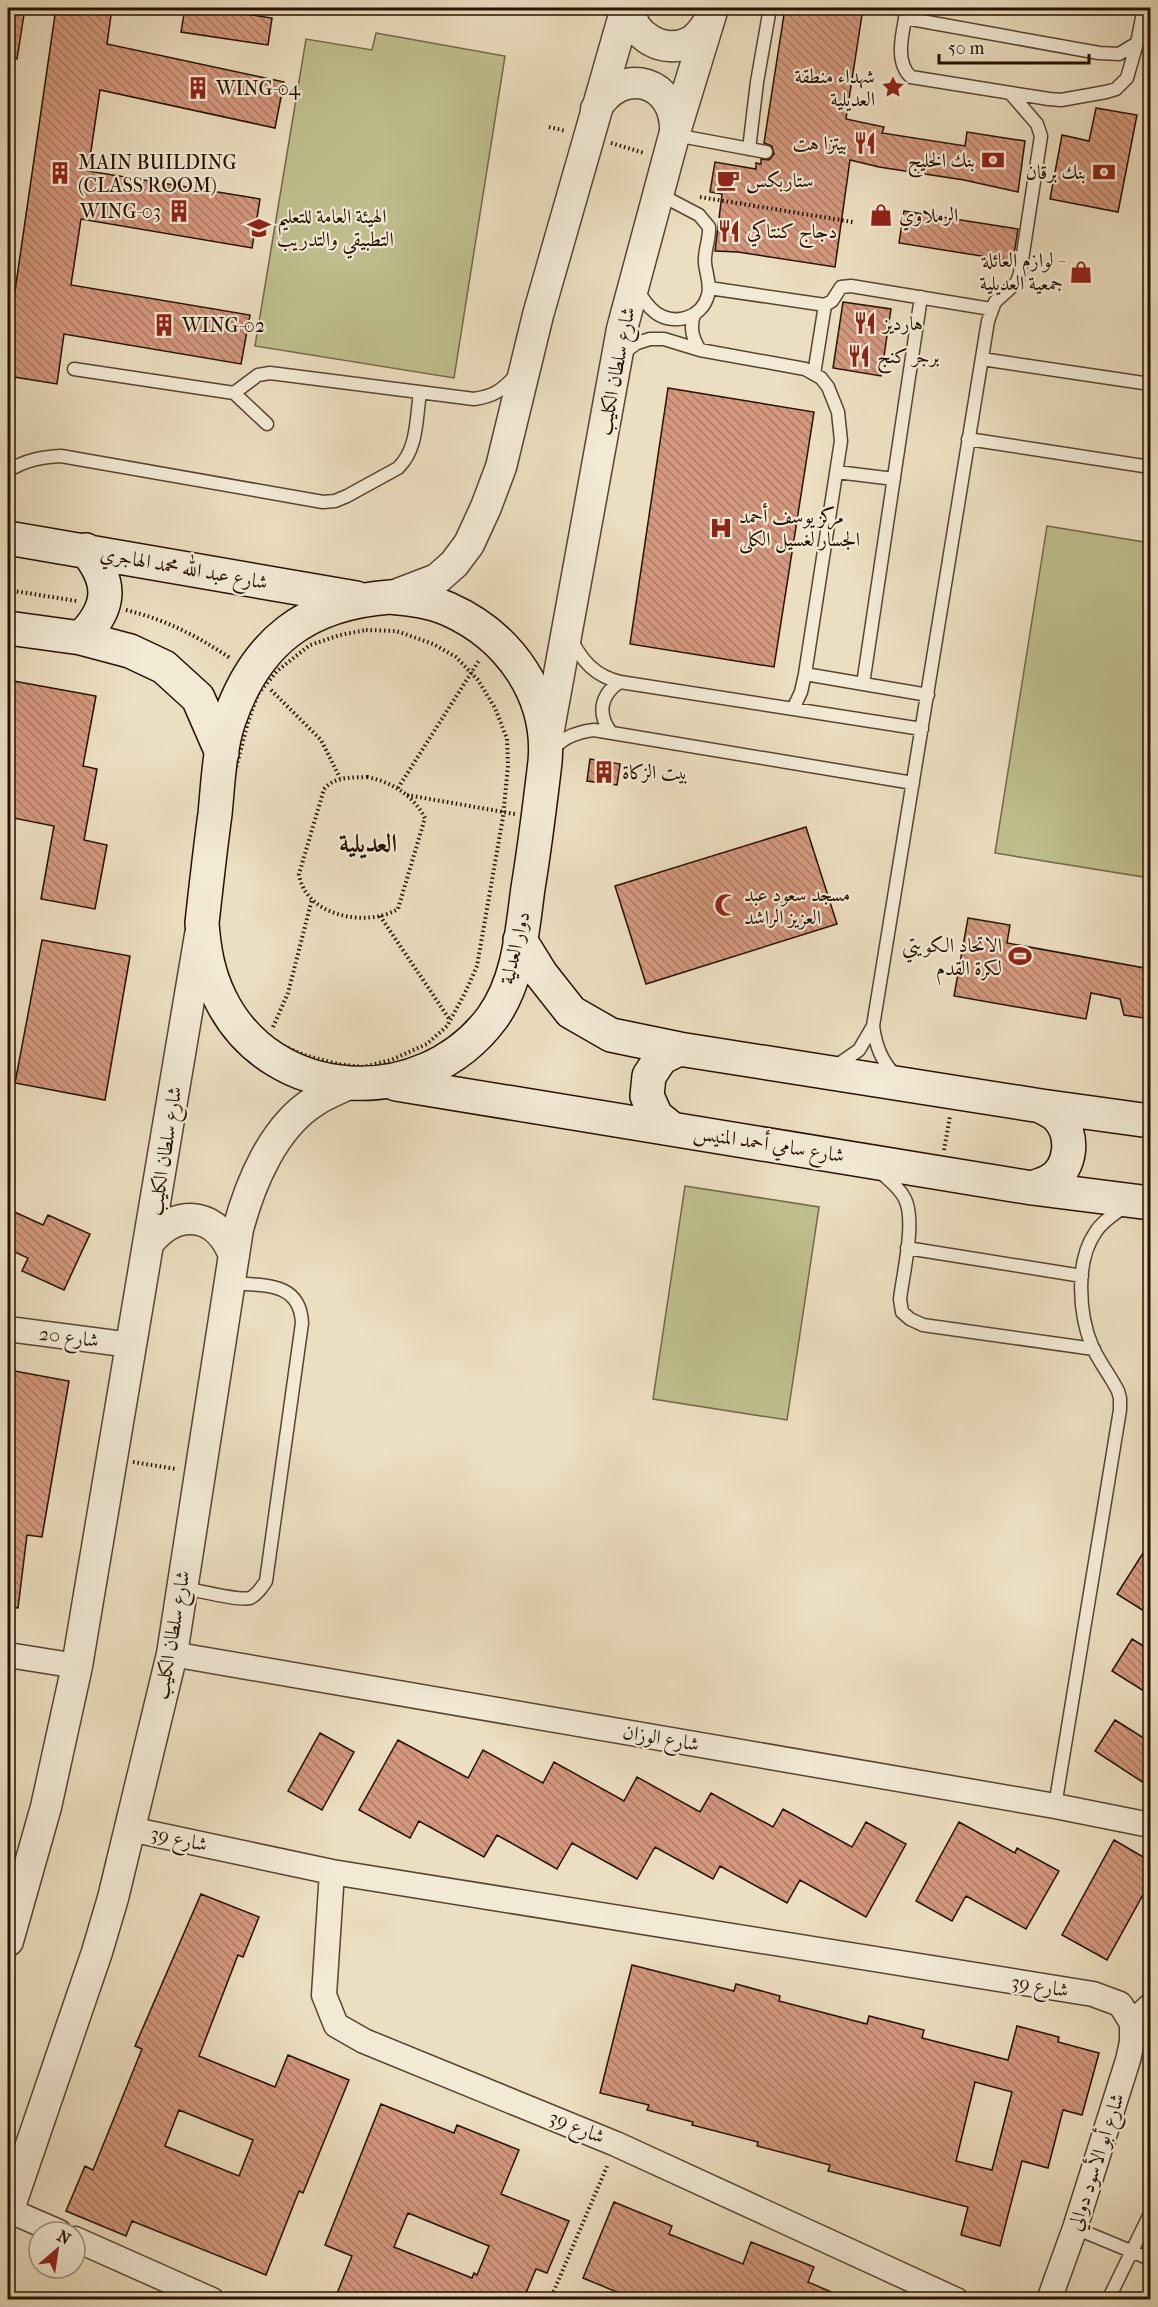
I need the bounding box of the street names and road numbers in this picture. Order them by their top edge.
street label: شارع سلطان الكليب [592,305,646,438]
street label: شارع عبد الله محمد الهاجري [97,538,270,600]
street label: دوار العدلية [495,909,535,987]
street label: شارع سلطان الكليب [143,1085,192,1218]
street label: شارع سامي أحمد المنيس [691,1118,846,1173]
street label: شارع 20 [37,1322,100,1358]
street label: شارع سلطان الكليب [149,1569,201,1702]
street label: شارع الوزان [620,1720,701,1762]
street label: شارع 39 [147,1822,210,1862]
street label: شارع 39 [1009,1970,1070,2008]
street label: شارع أبو الأسود دوالي [1059,2089,1135,2235]
street label: شارع 39 [544,2106,608,2154]

